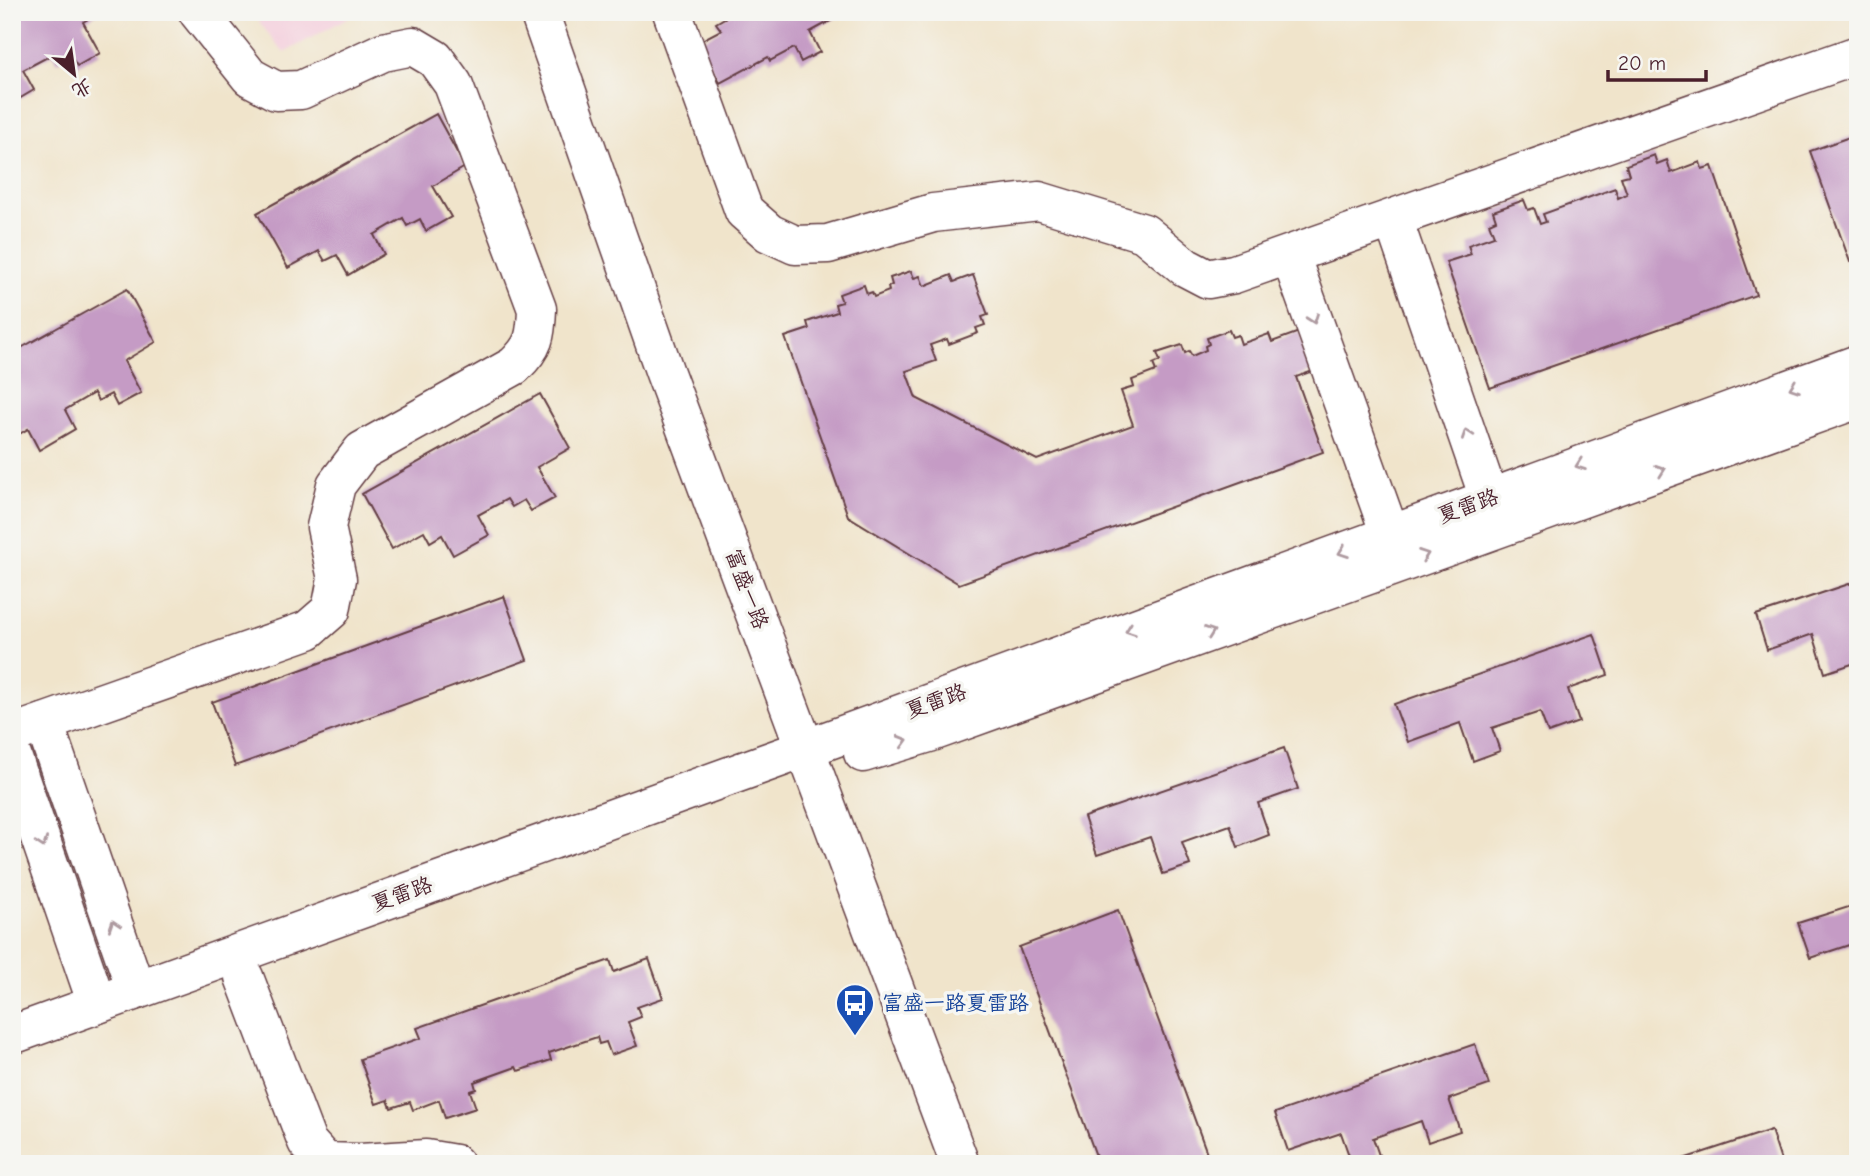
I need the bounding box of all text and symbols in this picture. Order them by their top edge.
north arrow [38,38,108,108]
scale bar [1608,38,1706,82]
text: 20 m [1618,51,1666,75]
text: 北 [68,74,95,102]
one-way arrow [1305,313,1319,325]
one-way arrow [1788,379,1800,393]
one-way arrow [1461,428,1475,440]
one-way arrow [1574,457,1586,471]
one-way arrow [1654,464,1666,478]
street label: 夏雷路 [1434,484,1502,528]
one-way arrow [1338,543,1350,557]
street label: 富盛一路 [721,545,773,633]
one-way arrow [1417,549,1429,563]
one-way arrow [1124,622,1136,636]
one-way arrow [1203,626,1215,640]
street label: 夏雷路 [902,679,970,723]
one-way arrow [897,734,909,749]
one-way arrow [34,837,48,849]
street label: 夏雷路 [368,872,436,916]
one-way arrow [108,920,122,932]
bus stop icon: 富盛一路夏雷路 [834,982,876,1037]
place label: 富盛一路夏雷路 [882,991,1029,1015]

